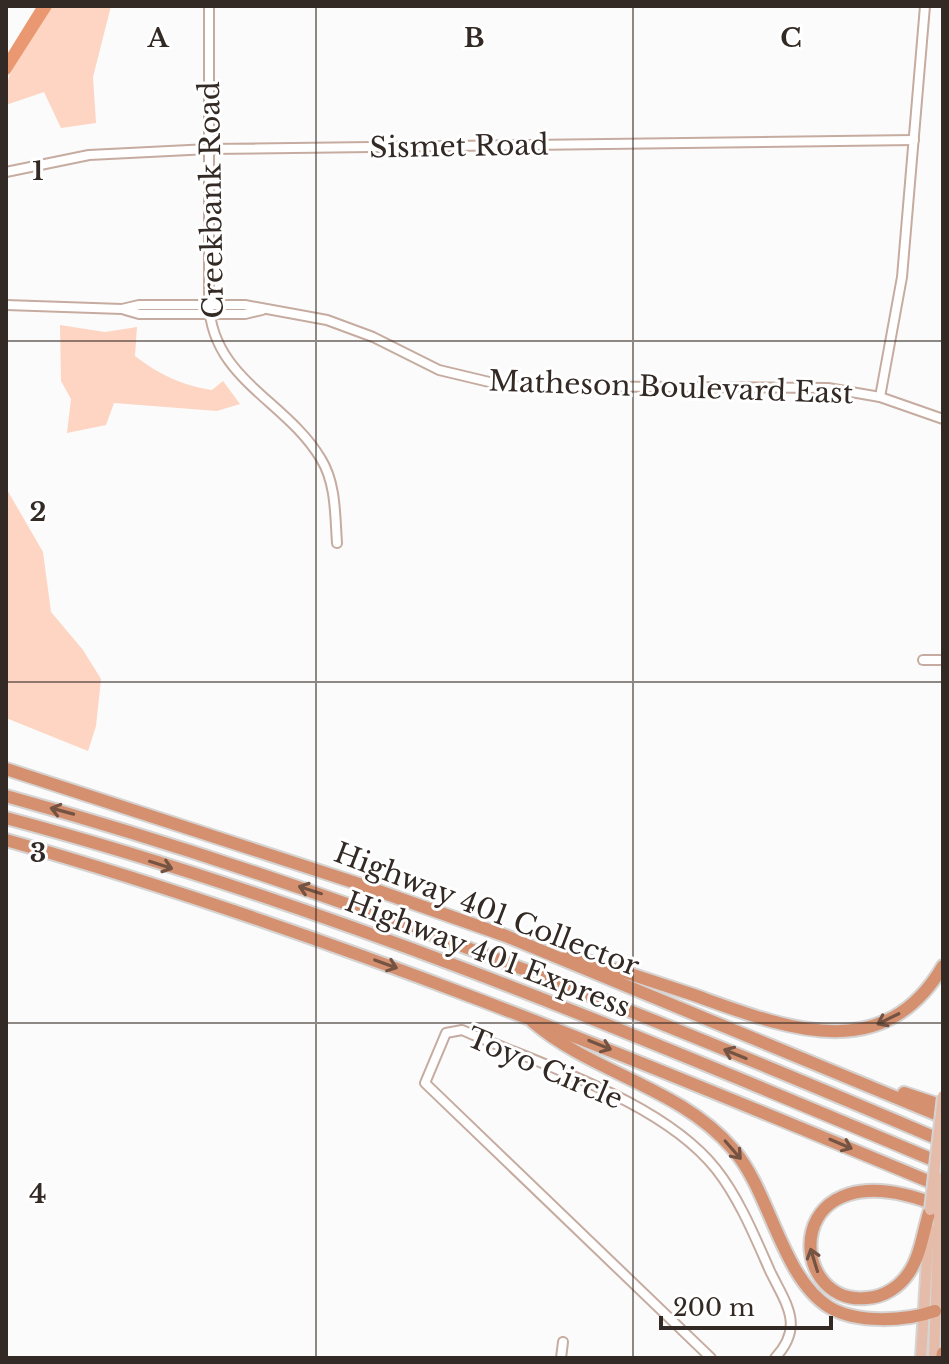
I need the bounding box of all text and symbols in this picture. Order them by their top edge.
text: A [146,22,169,54]
text: B [464,22,484,54]
text: C [780,22,802,54]
street label: Creekbank Road [192,81,231,319]
street label: Sismet Road [369,127,549,166]
text: 1 [32,155,44,187]
street label: Matheson Boulevard East [488,364,854,411]
text: 2 [30,496,46,528]
one-way arrow [50,803,76,818]
street label: Highway 401 Collector [329,835,645,984]
text: 3 [30,837,46,869]
one-way arrow [148,859,173,873]
one-way arrow [298,881,323,896]
street label: Highway 401 Express [340,884,635,1025]
one-way arrow [373,958,398,972]
one-way arrow [877,1012,901,1027]
street label: Toyo Circle [462,1020,628,1117]
one-way arrow [587,1039,612,1053]
one-way arrow [723,1046,748,1060]
one-way arrow [828,1138,853,1153]
one-way arrow [724,1139,742,1160]
text: 4 [29,1178,47,1210]
one-way arrow [806,1248,820,1273]
scale bar [661,1280,831,1330]
text: 200 m [673,1293,755,1322]

